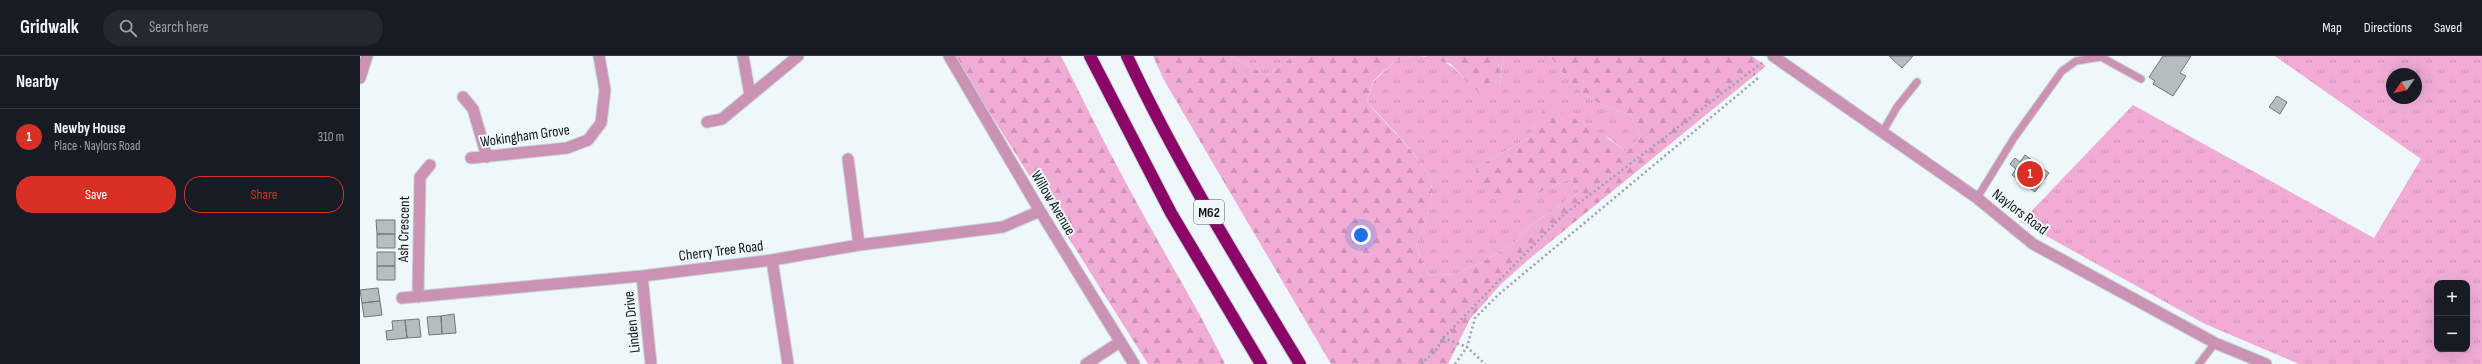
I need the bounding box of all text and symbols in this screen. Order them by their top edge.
search box [103,10,383,46]
text: Gridwalk [20,16,79,39]
icon: search [117,17,139,39]
text: Search here [149,18,209,37]
text: Map [2322,19,2342,36]
text: Directions [2364,19,2412,36]
text: Saved [2434,19,2462,36]
north arrow [2386,68,2422,104]
text: Nearby [16,72,59,92]
text: Newby House [54,119,126,138]
street label: Wokingham Grove [479,120,571,152]
text: 1 [26,129,32,145]
text: 310 m [318,129,344,145]
text: Place · Naylors Road [54,138,140,154]
pin: 1 [2017,159,2043,189]
street label: Willow Avenue [1026,167,1080,239]
button: Save [16,176,176,213]
button: Share [184,176,344,213]
street label: Naylors Road [1988,185,2052,239]
street label: Ash Crescent [394,195,414,263]
road number: M62 [1194,200,1224,224]
your location [1351,225,1371,245]
street label: Cherry Tree Road [678,236,764,266]
map controls [2434,280,2470,352]
button: + [2434,280,2470,316]
street label: Linden Drive [619,290,645,354]
button: − [2434,316,2470,352]

